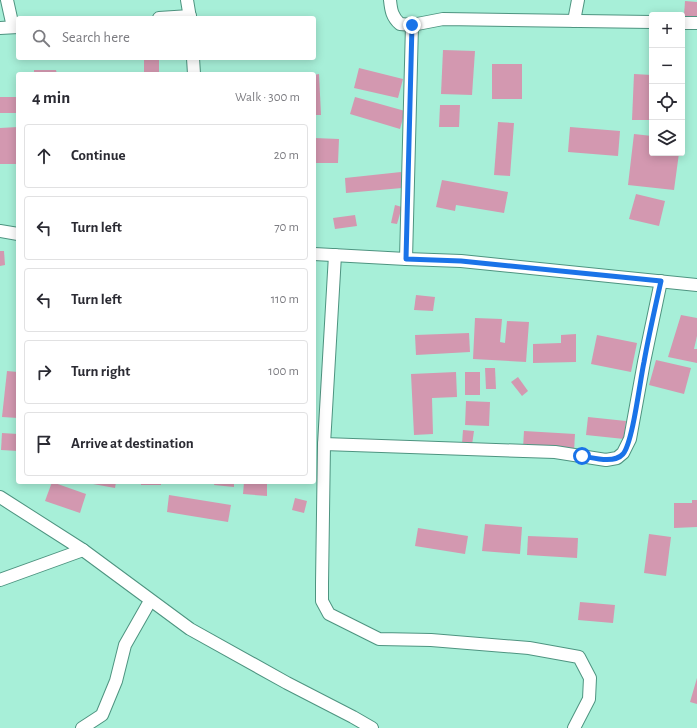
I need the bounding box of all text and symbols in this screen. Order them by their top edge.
map controls [649,12,685,156]
button: + [649,12,685,48]
search box [16,16,316,60]
route end [403,16,421,34]
icon: search [30,27,52,49]
text: Search here [62,30,130,45]
button: − [649,48,685,84]
button: locate [649,84,685,120]
text: 4 min [32,89,70,106]
text: Walk · 300 m [235,91,300,104]
button: layers [649,120,685,156]
icon: ahead [33,145,55,167]
text: Continue [71,148,126,163]
text: 20 m [274,149,299,162]
icon: left [33,217,55,239]
text: Turn left [71,220,122,235]
text: 70 m [274,221,299,234]
icon: left [33,289,55,311]
text: Turn left [71,292,122,307]
text: 110 m [271,293,299,306]
icon: right [33,361,55,383]
text: Turn right [71,364,130,379]
text: 100 m [268,365,299,378]
icon: arrive [33,433,55,455]
text: Arrive at destination [71,436,194,451]
route start [573,447,591,465]

